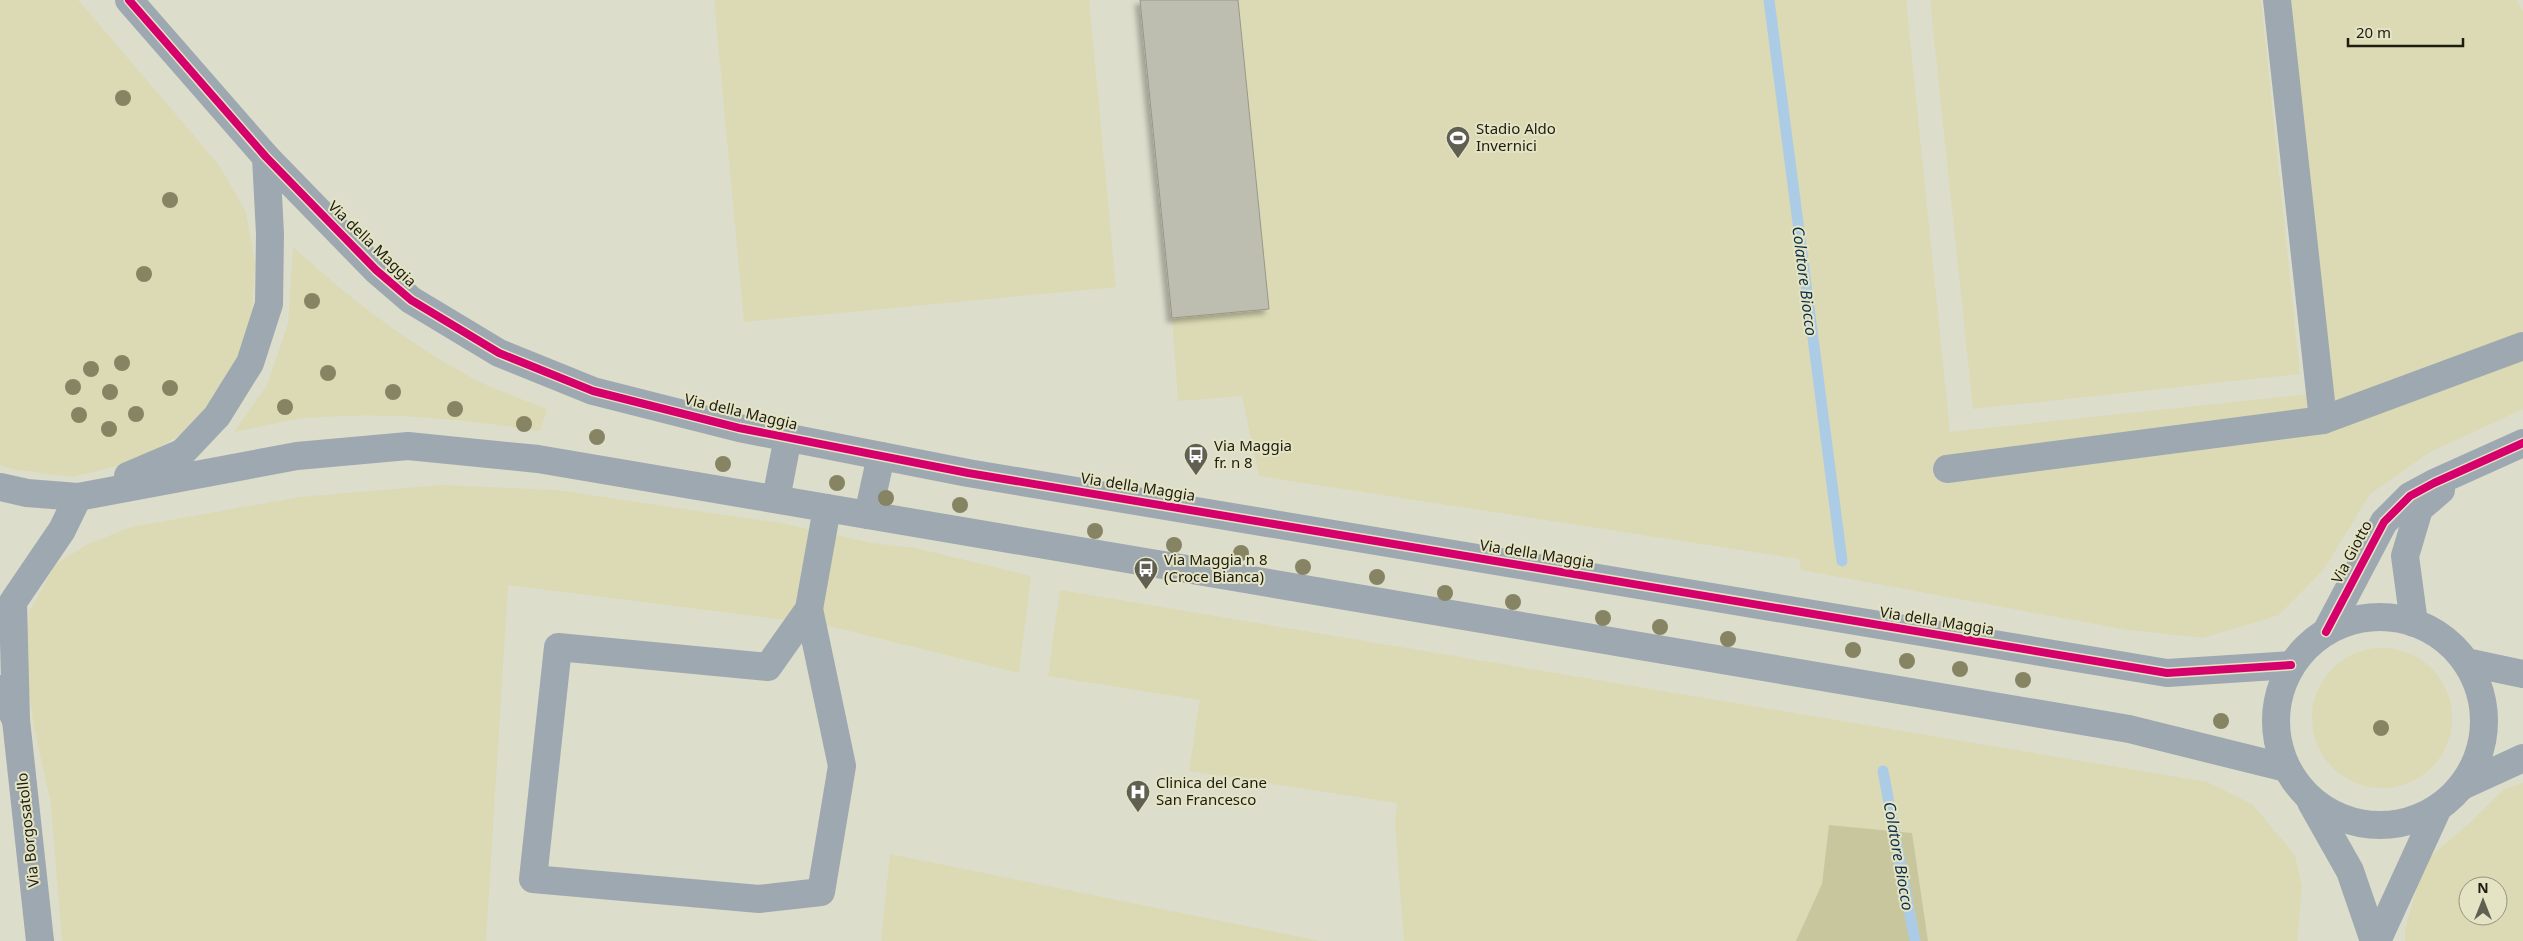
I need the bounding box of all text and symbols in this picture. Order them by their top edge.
scale bar [2348,15,2463,47]
text: 20 m [2356,22,2391,42]
place label: Stadio Aldo Invernici [1476,118,1556,155]
sports icon: Stadio Aldo Invernici [1445,125,1471,159]
street label: Via della Maggia [324,196,421,291]
water label: Colatore Biocco [1787,225,1823,337]
street label: Via della Maggia [683,388,800,434]
place label: Via Maggia fr. n 8 [1214,435,1292,472]
bus stop icon: Via Maggia fr. n 8 [1183,442,1209,476]
street label: Via della Maggia [1079,467,1197,505]
street label: Via Giotto [2326,516,2376,587]
street label: Via della Maggia [1478,534,1596,572]
place label: Via Maggia n 8 (Croce Bianca) [1164,549,1268,586]
bus stop icon: Via Maggia n 8 (Croce Bianca) [1133,556,1159,590]
street label: Via della Maggia [1878,601,1996,639]
street label: Via Borgosatollo [11,772,43,888]
place label: Clinica del Cane San Francesco [1156,772,1267,809]
hospital icon: Clinica del Cane San Francesco [1125,779,1151,813]
water label: Colatore Biocco [1879,800,1919,912]
north arrow [2458,876,2508,926]
text: N [2477,878,2489,897]

